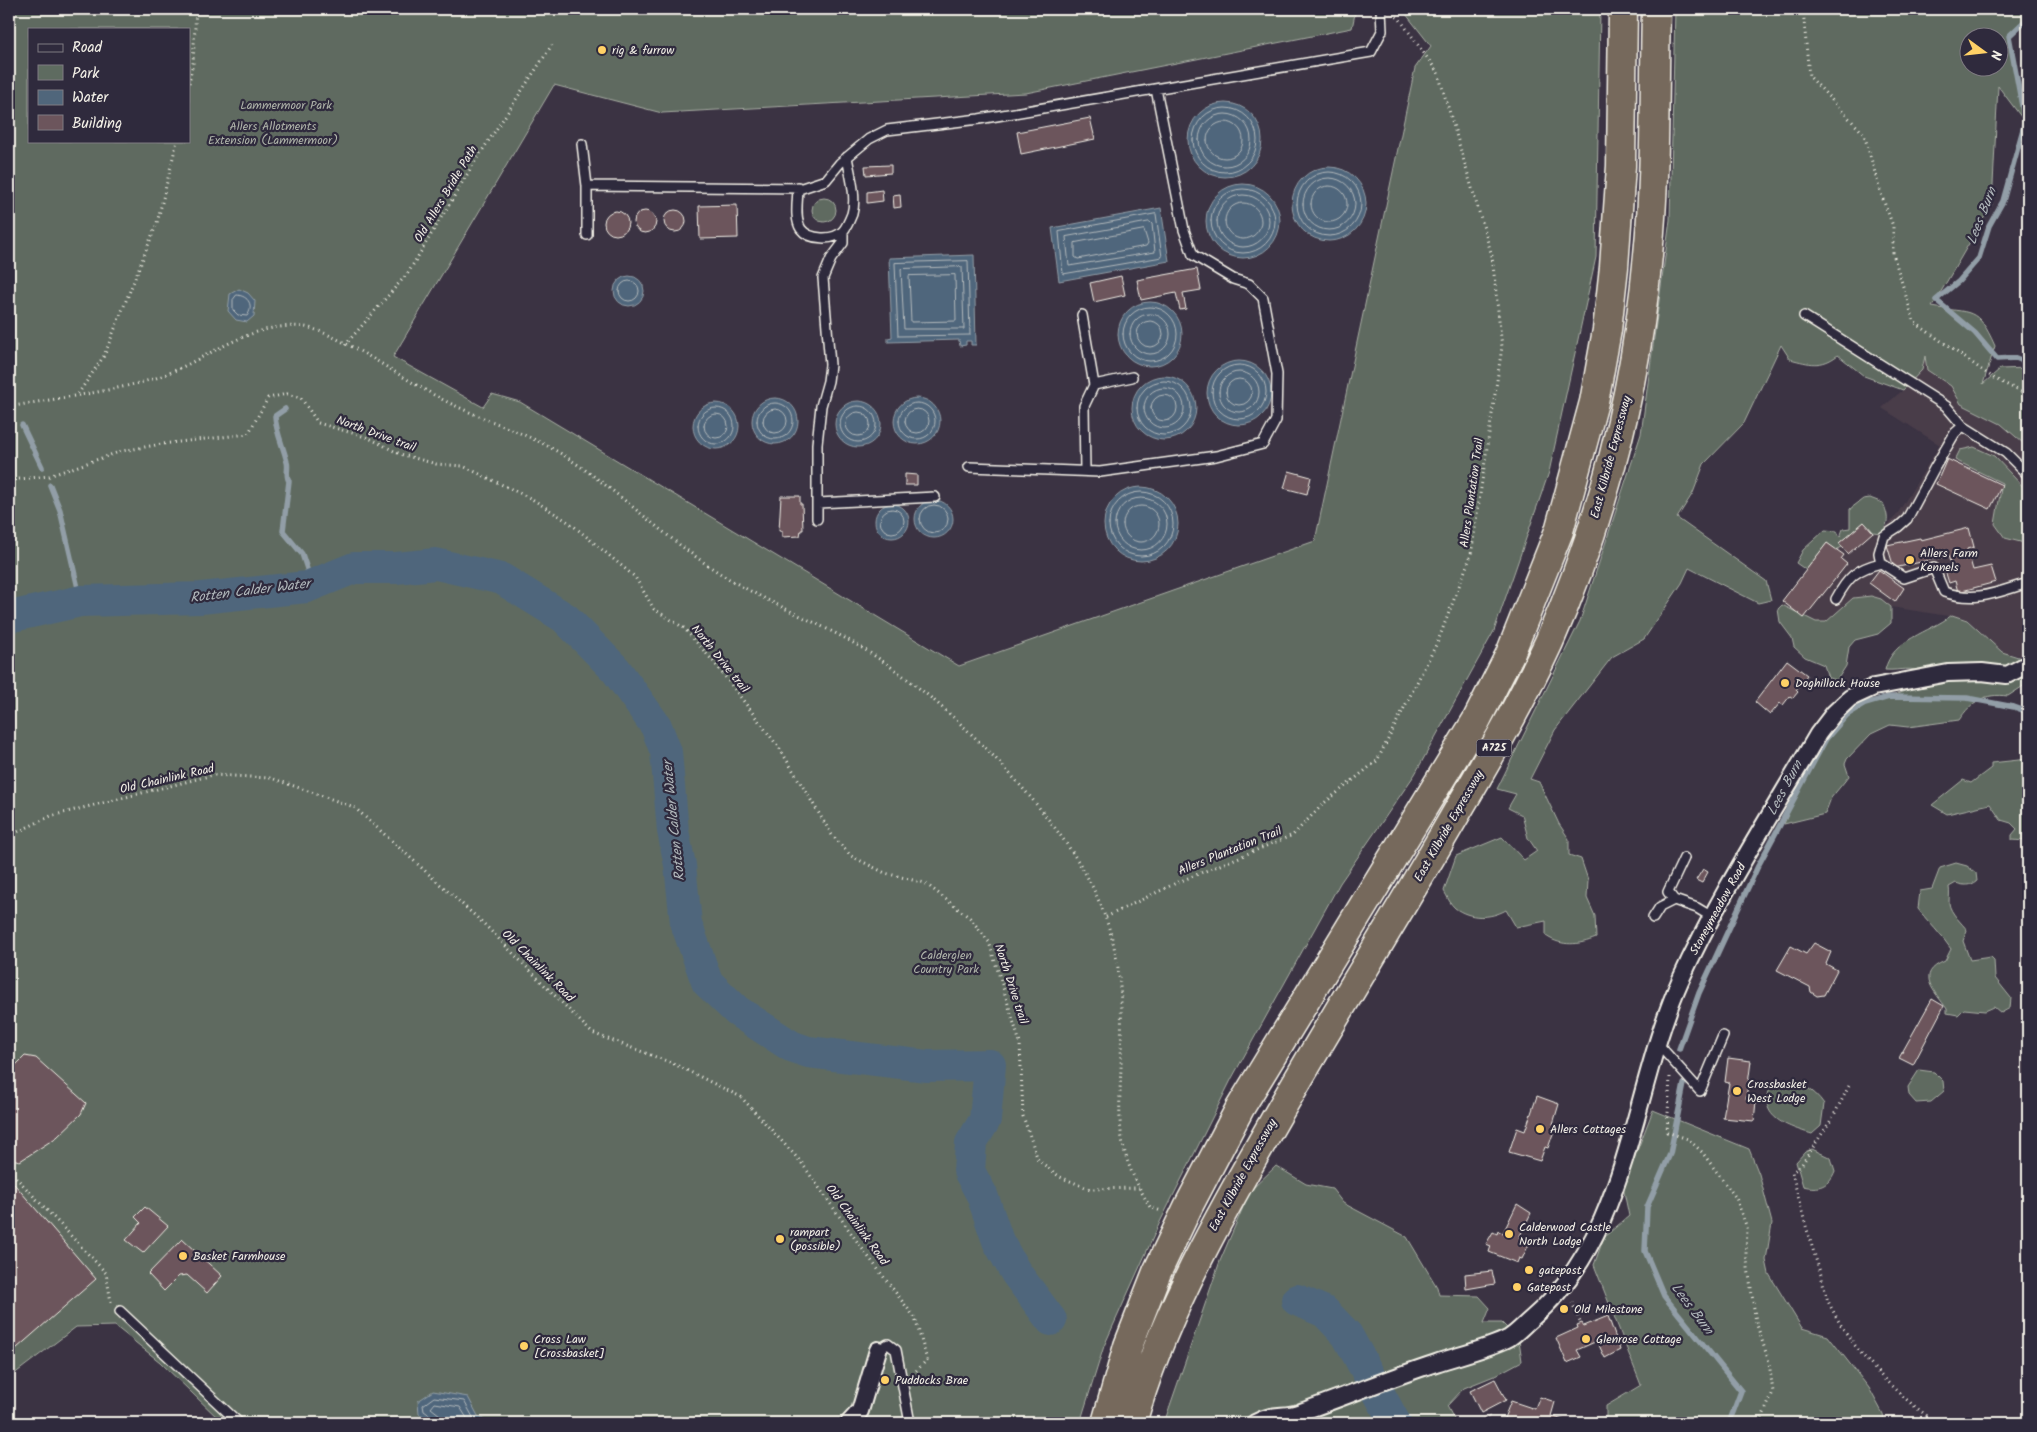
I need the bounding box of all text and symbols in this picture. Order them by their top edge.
legend [28,28,190,142]
north arrow [1960,28,2010,78]
text: Road [72,36,103,60]
place label: rig & furrow [612,41,675,60]
marker: rig & furrow [596,44,608,56]
text: N [1984,48,2007,62]
text: Park [72,62,100,86]
text: Water [72,86,109,110]
park label: Lammermoor Park [240,96,332,115]
text: Building [72,112,122,136]
park label: Allers Allotments Extension (Lammermoor) [208,117,338,150]
street label: Old Allers Bridle Path [409,142,483,246]
water label: Lees Burn [1961,183,2003,248]
street label: East Kilbride Expressway [1585,393,1637,520]
street label: North Drive trail [334,411,418,457]
street label: Allers Plantation Trail [1455,437,1489,549]
place label: Allers Farm Kennels [1920,544,1978,577]
marker: Allers Farm Kennels [1904,554,1916,566]
water label: Rotten Calder Water [189,572,314,609]
street label: North Drive trail [686,621,754,697]
place label: Doghillock House [1795,674,1881,693]
marker: Doghillock House [1779,677,1791,689]
road number: A725 [1476,740,1512,756]
water label: Lees Burn [1761,755,1809,819]
water label: Rotten Calder Water [656,757,691,882]
street label: Old Chainlink Road [118,759,217,799]
street label: East Kilbride Expressway [1409,766,1489,885]
street label: Allers Plantation Trail [1175,822,1285,880]
street label: Stoneymeadow Road [1685,859,1752,959]
street label: Old Chainlink Road [497,925,579,1007]
street label: North Drive trail [989,941,1033,1027]
park label: Calderglen Country Park [913,946,979,979]
place label: Crossbasket West Lodge [1747,1075,1807,1108]
marker: Crossbasket West Lodge [1731,1085,1743,1097]
street label: East Kilbride Expressway [1204,1115,1282,1235]
place label: Allers Cottages [1550,1120,1626,1139]
marker: Allers Cottages [1534,1123,1546,1135]
street label: Old Chainlink Road [821,1180,894,1270]
place label: Calderwood Castle North Lodge [1519,1218,1611,1251]
place label: rampart (possible) [790,1223,841,1256]
marker: Calderwood Castle North Lodge [1503,1228,1515,1240]
marker: rampart (possible) [774,1233,786,1245]
place label: Basket Farmhouse [193,1247,286,1266]
marker: Basket Farmhouse [177,1250,189,1262]
place label: gatepost [1538,1261,1582,1280]
marker: gatepost [1523,1264,1535,1276]
place label: Gatepost [1527,1278,1571,1297]
water label: Lees Burn [1665,1279,1720,1341]
marker: Gatepost [1511,1281,1523,1293]
place label: Old Milestone [1574,1300,1643,1319]
marker: Old Milestone [1558,1303,1570,1315]
place label: Cross Law [Crossbasket] [534,1330,604,1363]
place label: Glenrose Cottage [1596,1330,1682,1349]
marker: Glenrose Cottage [1580,1333,1592,1345]
marker: Cross Law [Crossbasket] [518,1340,530,1352]
place label: Puddocks Brae [895,1371,969,1390]
marker: Puddocks Brae [879,1374,891,1386]

